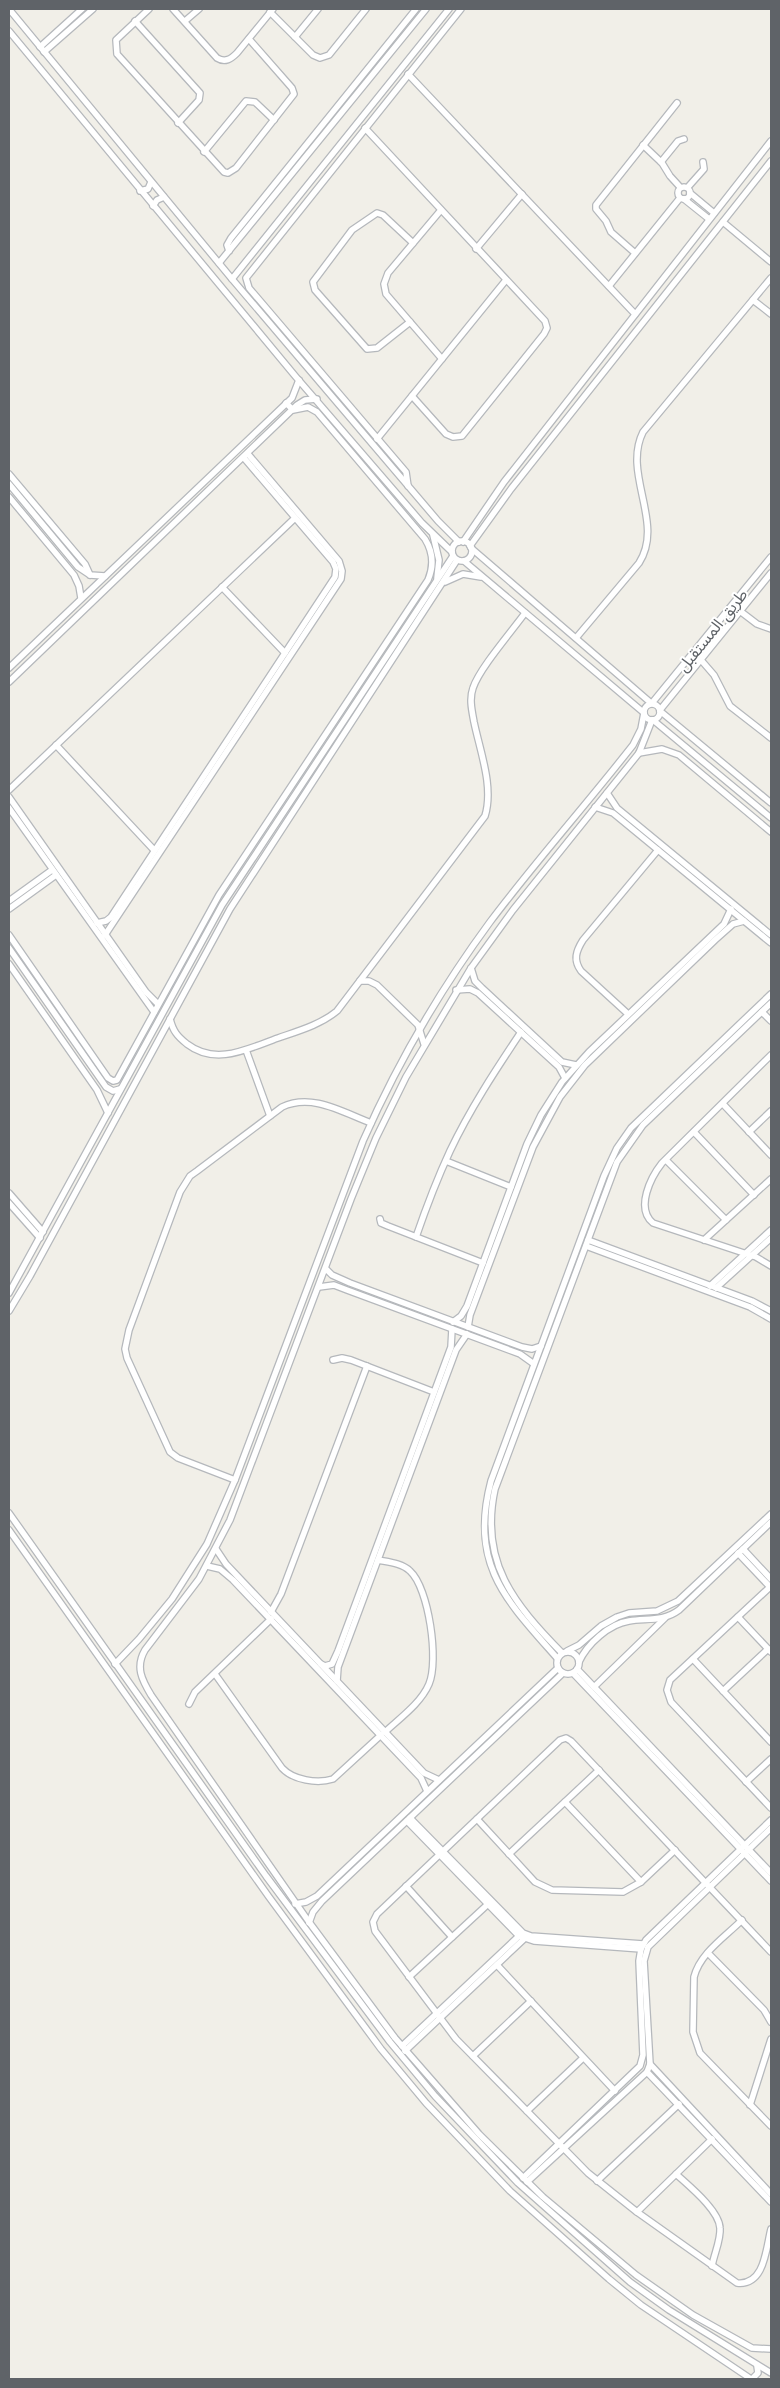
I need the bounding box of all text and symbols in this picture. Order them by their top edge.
street label: طريق المستقبل [673,584,752,676]

